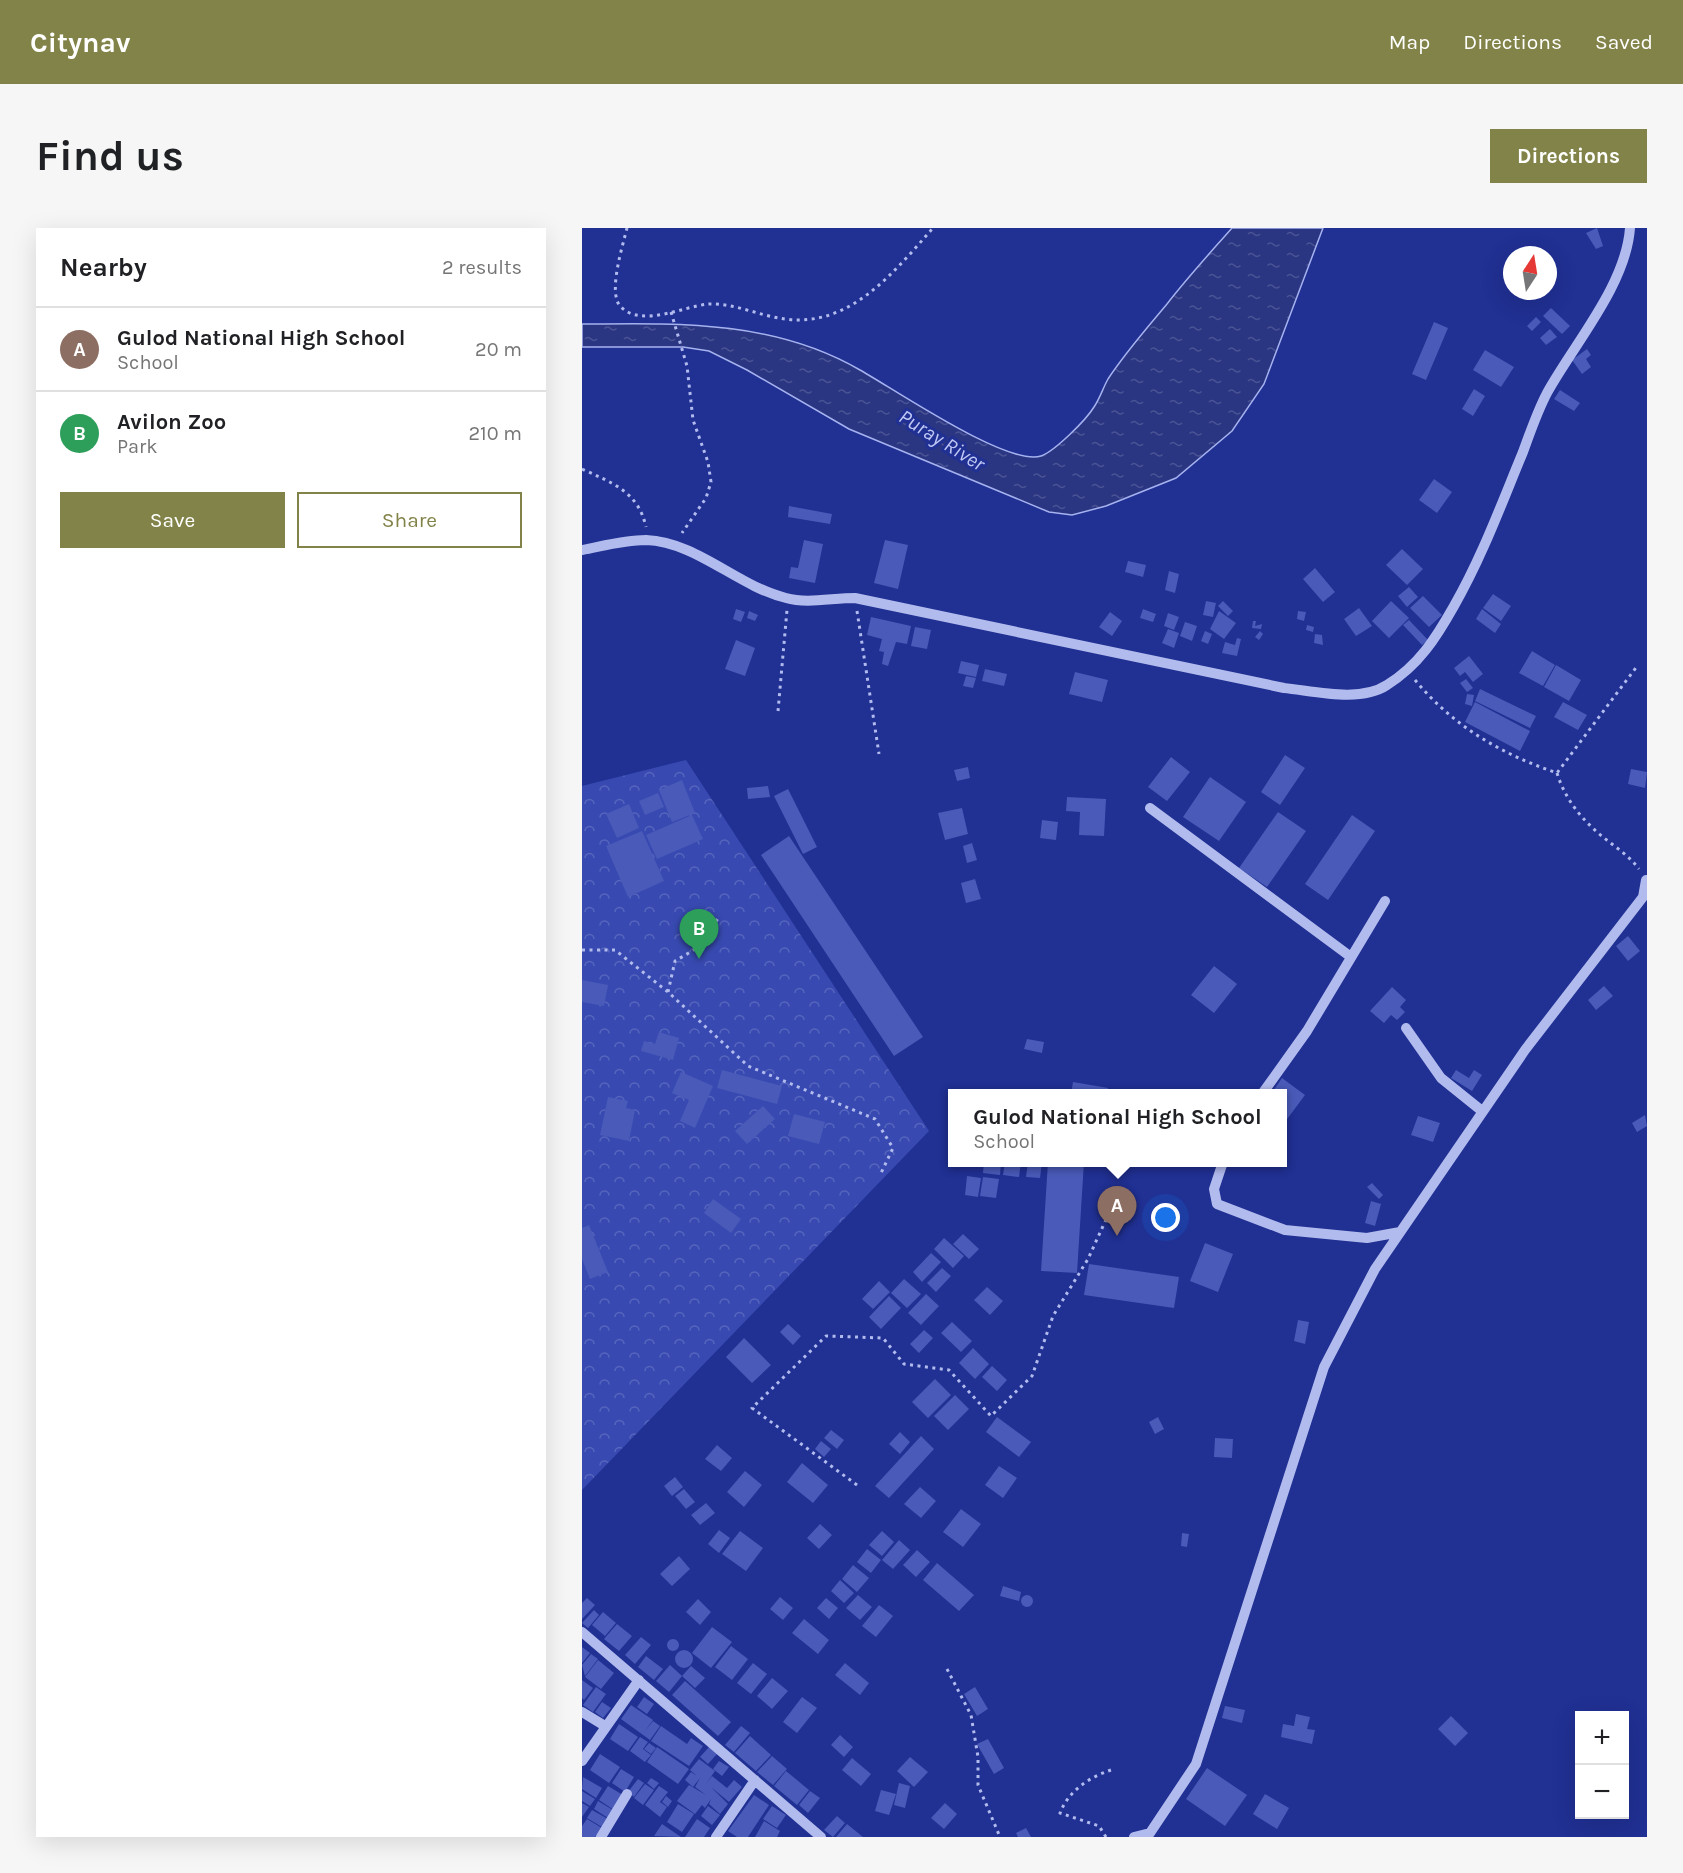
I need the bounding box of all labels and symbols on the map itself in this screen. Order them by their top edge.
north arrow [1503,246,1557,300]
water label: Puray River [894,404,990,476]
pin: B [680,910,718,959]
pin: A [1098,1186,1136,1236]
your location [1151,1203,1180,1232]

